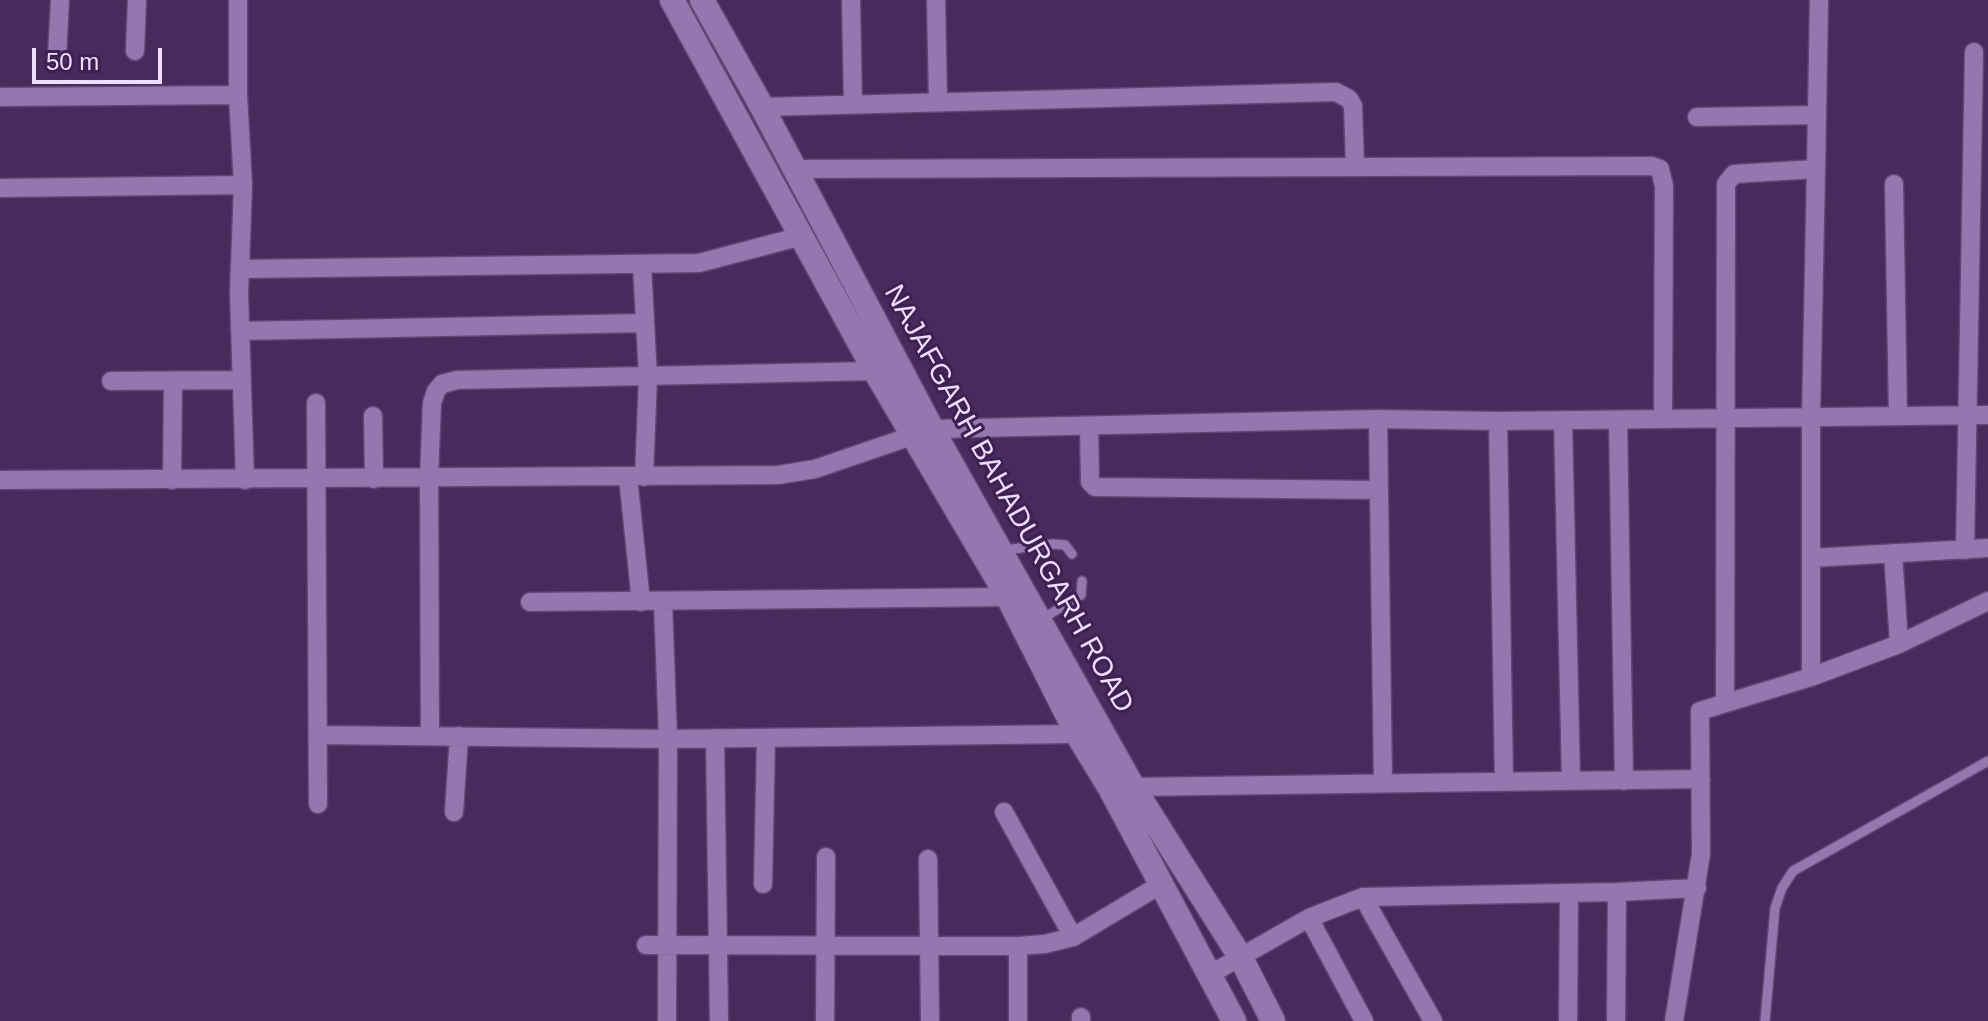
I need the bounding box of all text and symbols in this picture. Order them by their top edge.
scale bar [36,32,166,82]
text: 50 m [46,48,99,75]
street label: NAJAFGARH BAHADURGARH ROAD [876,279,1140,719]

